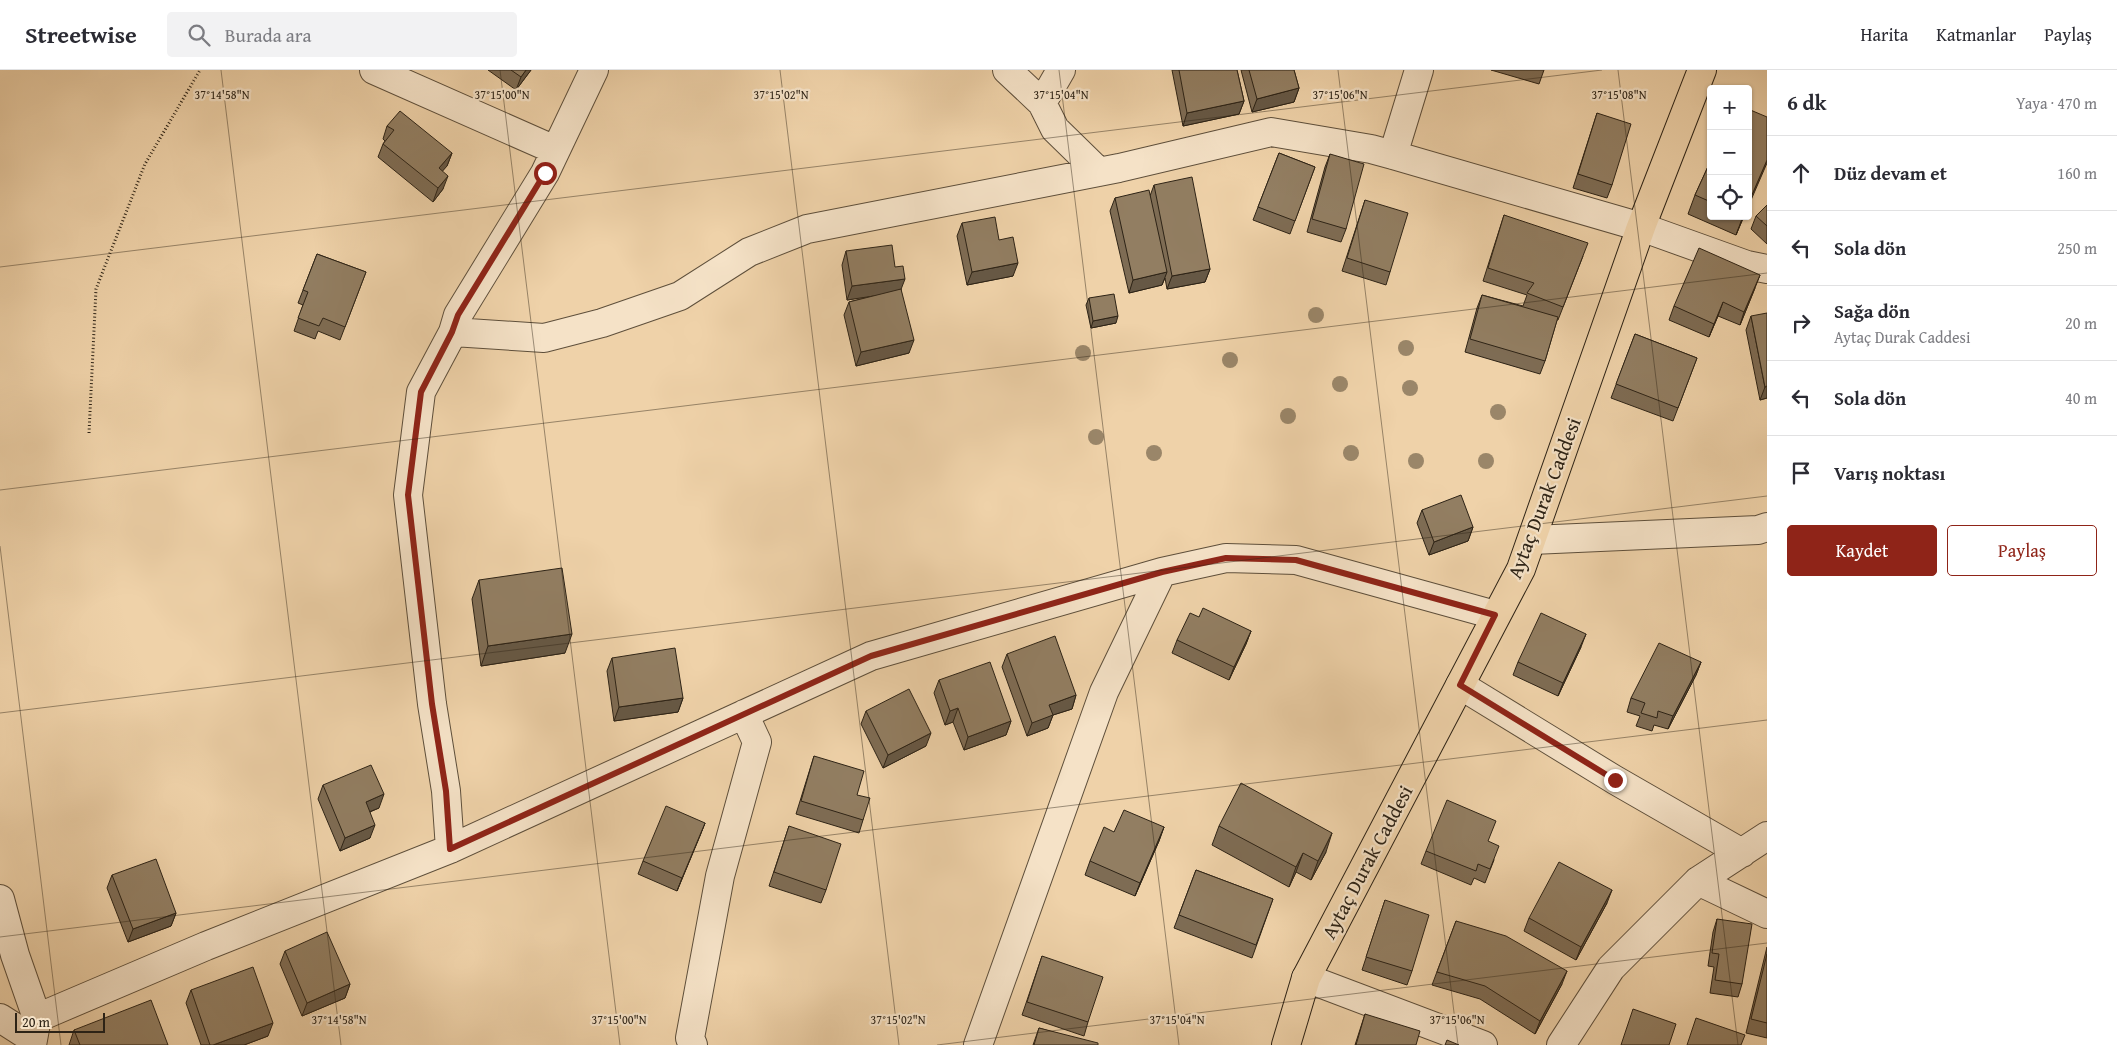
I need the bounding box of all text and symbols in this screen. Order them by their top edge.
search box [167,12,517,57]
text: Streetwise [25,17,137,52]
icon: search [185,21,213,49]
text: Burada ara [225,21,311,49]
text: Harita [1861,21,1908,48]
text: Katmanlar [1936,21,2016,48]
text: Paylaş [2044,21,2092,48]
map controls [1707,85,1752,220]
button: + [1707,85,1752,130]
text: 37°14'58"N [194,86,250,103]
text: 37°15'00"N [474,86,530,103]
text: 37°15'02"N [753,86,809,103]
text: 37°15'04"N [1033,86,1089,103]
text: 37°15'06"N [1312,86,1368,103]
text: 37°15'08"N [1591,86,1647,103]
text: 6 dk [1787,87,1827,118]
text: Yaya · 470 m [2016,91,2097,115]
button: − [1707,130,1752,175]
icon: ahead [1787,159,1815,187]
text: Düz devam et [1834,159,1947,187]
text: 160 m [2057,161,2097,185]
route start [534,162,557,185]
button: locate [1707,175,1752,220]
icon: left [1787,234,1815,262]
text: Sola dön [1834,234,1906,262]
text: 250 m [2057,236,2097,260]
text: Sağa dön [1834,297,1910,325]
icon: right [1787,309,1815,337]
text: 20 m [2065,311,2097,335]
text: Aytaç Durak Caddesi [1834,325,1970,349]
icon: left [1787,384,1815,412]
text: Sola dön [1834,384,1906,412]
text: 40 m [2065,386,2097,410]
street label: Aytaç Durak Caddesi [1499,413,1588,583]
icon: arrive [1787,459,1815,487]
text: Varış noktası [1834,459,1945,487]
button: Kaydet [1787,525,1937,576]
button: Paylaş [1947,525,2097,576]
route end [1604,769,1627,792]
street label: Aytaç Durak Caddesi [1314,779,1420,944]
scale bar [15,1010,105,1033]
text: 37°14'58"N [311,1011,367,1028]
text: 37°15'00"N [591,1011,647,1028]
text: 37°15'02"N [870,1011,926,1028]
text: 37°15'04"N [1149,1011,1205,1028]
text: 37°15'06"N [1429,1011,1485,1028]
text: 20 m [22,1012,50,1032]

